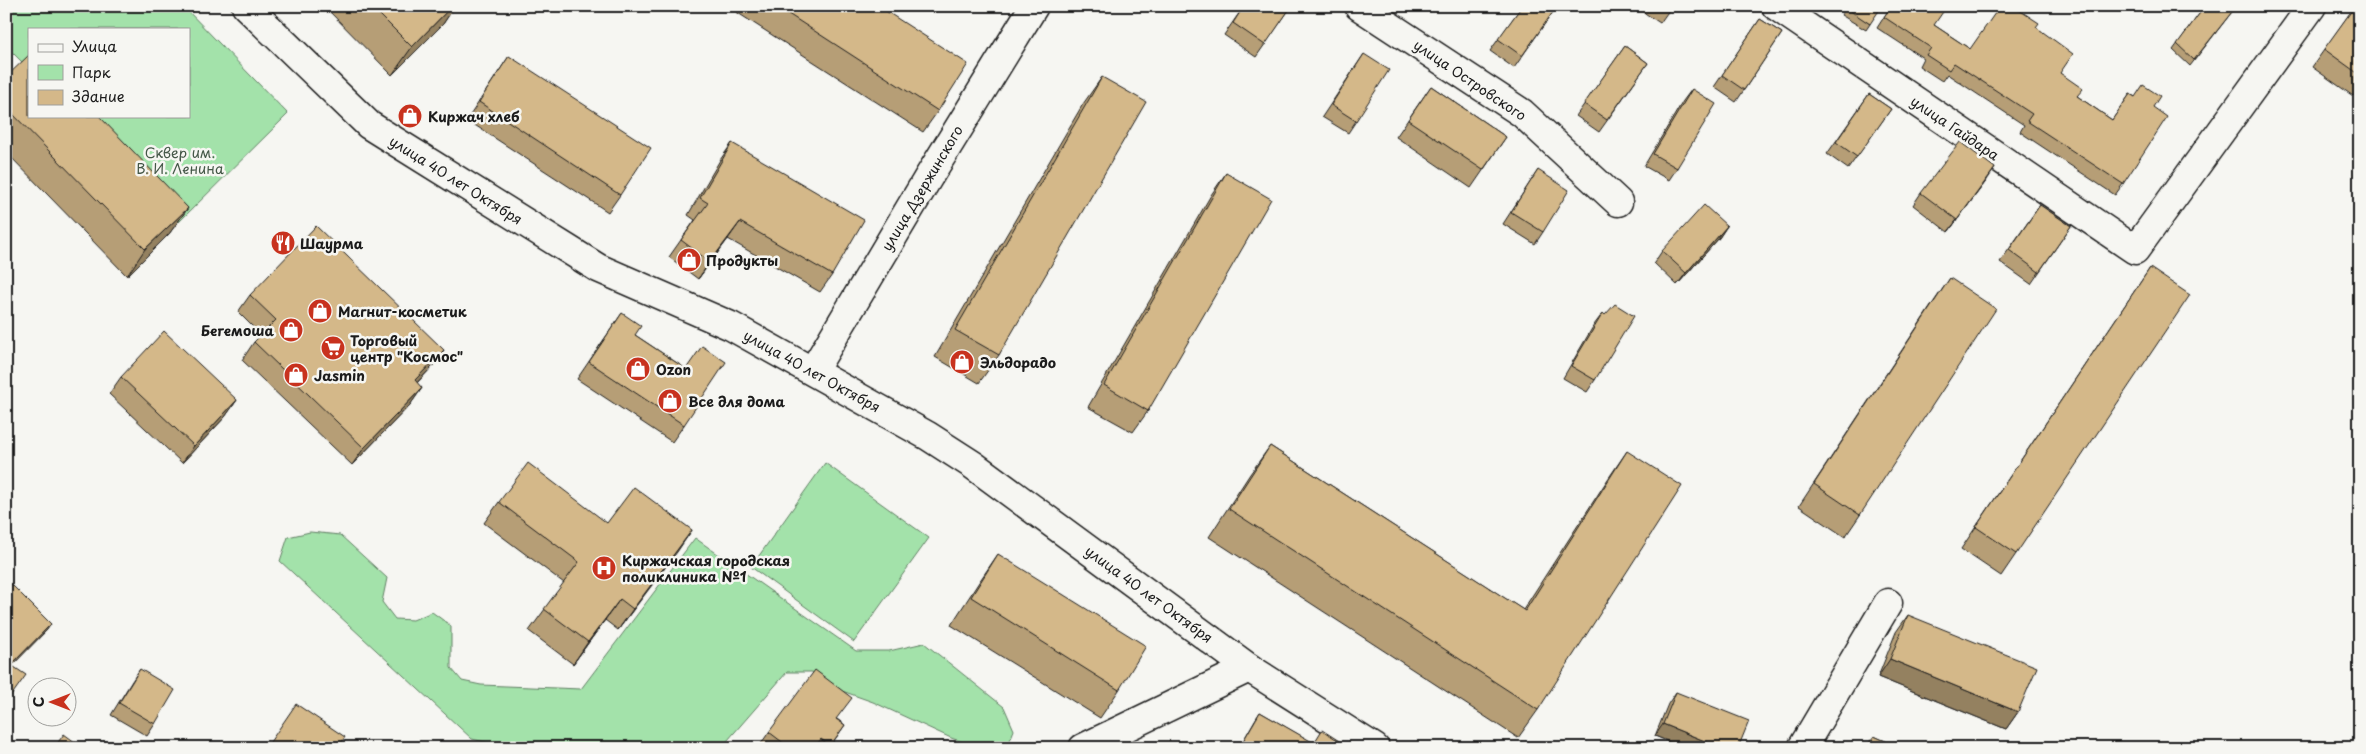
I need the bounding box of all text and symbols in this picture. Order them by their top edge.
legend [28,28,190,118]
text: Улица [72,34,117,57]
street label: улица Островского [1409,34,1531,126]
text: Парк [72,60,111,83]
text: Здание [72,84,125,107]
street label: улица Гайдара [1907,91,2004,166]
shop icon: Киржач хлеб [397,103,423,129]
place label: Киржач хлеб [428,106,520,127]
street label: улица Дзержинского [876,121,968,255]
street label: улица 40 лет Октября [385,130,527,230]
park label: Сквер им. В. И. Ленина [136,142,224,179]
restaurant icon: Шаурма [270,230,296,256]
place label: Шаурма [300,233,364,254]
shop icon: Продукты [676,247,702,273]
place label: Продукты [706,250,778,271]
shop icon: Магнит-косметик [307,298,333,324]
place label: Магнит-косметик [338,301,467,322]
shop icon: Бегемоша [278,317,304,343]
place label: Бегемоша [201,320,274,341]
street label: улица 40 лет Октября [740,325,884,417]
place label: Торговый центр "Космос" [350,330,463,367]
supermarket icon: Торговый центр "Космос" [320,335,346,361]
shop icon: Эльдорадо [949,349,975,375]
place label: Эльдорадо [980,352,1056,373]
shop icon: Ozon [625,356,651,382]
place label: Ozon [656,359,691,380]
shop icon: Jasmin [283,362,309,388]
place label: Jasmin [314,365,365,386]
shop icon: Все для дома [657,388,683,414]
place label: Все для дома [688,391,785,412]
street label: улица 40 лет Октября [1081,540,1217,648]
place label: Киржачская городская поликлиника №1 [622,550,790,587]
hospital icon: Киржачская городская поликлиника №1 [591,555,617,581]
north arrow [28,676,78,726]
text: С [28,697,49,707]

